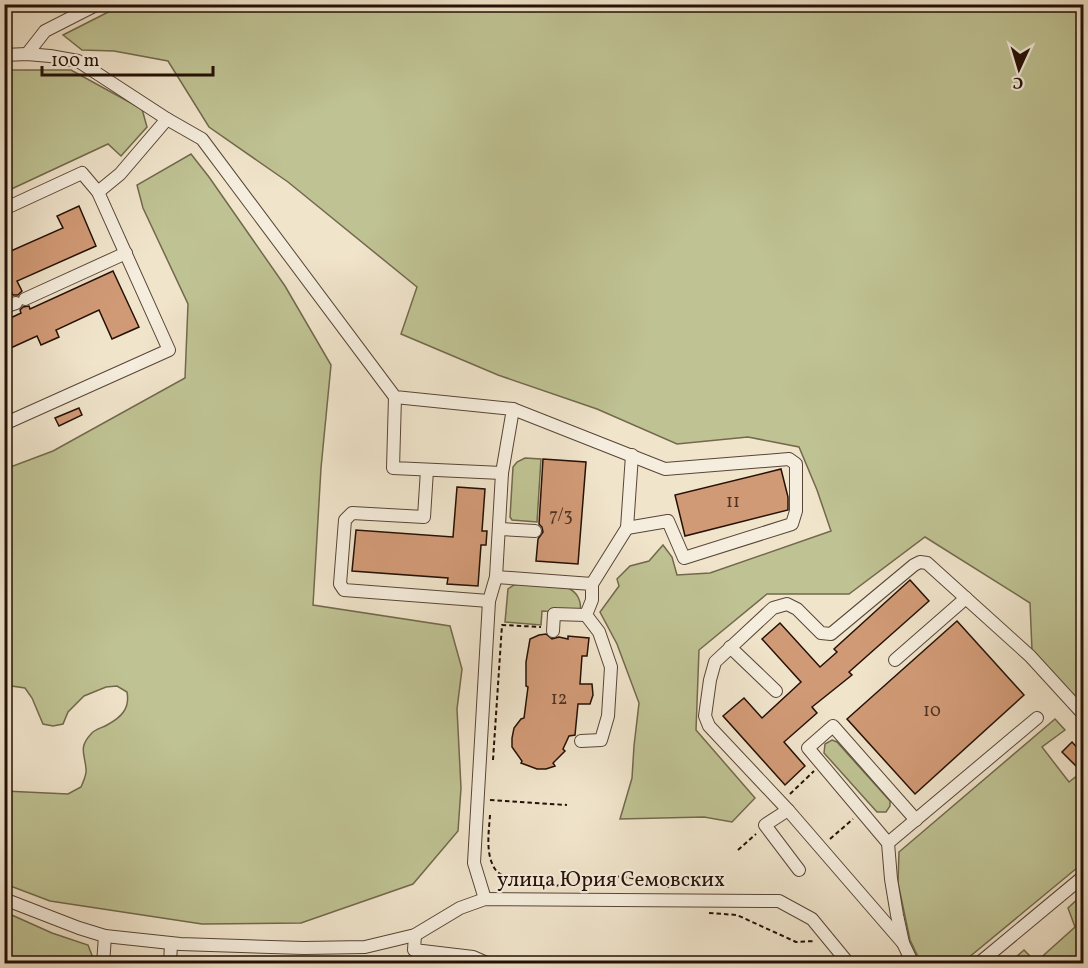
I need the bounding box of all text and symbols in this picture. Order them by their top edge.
scale bar [42,39,213,77]
north arrow [989,39,1049,99]
text: 100 m [51,49,100,74]
text: С [1012,71,1024,93]
house number: 11 [726,490,740,515]
house number: 7/3 [549,504,573,529]
house number: 12 [551,687,567,712]
house number: 10 [923,699,941,724]
street label: улица Юрия Семовских [497,866,725,895]

